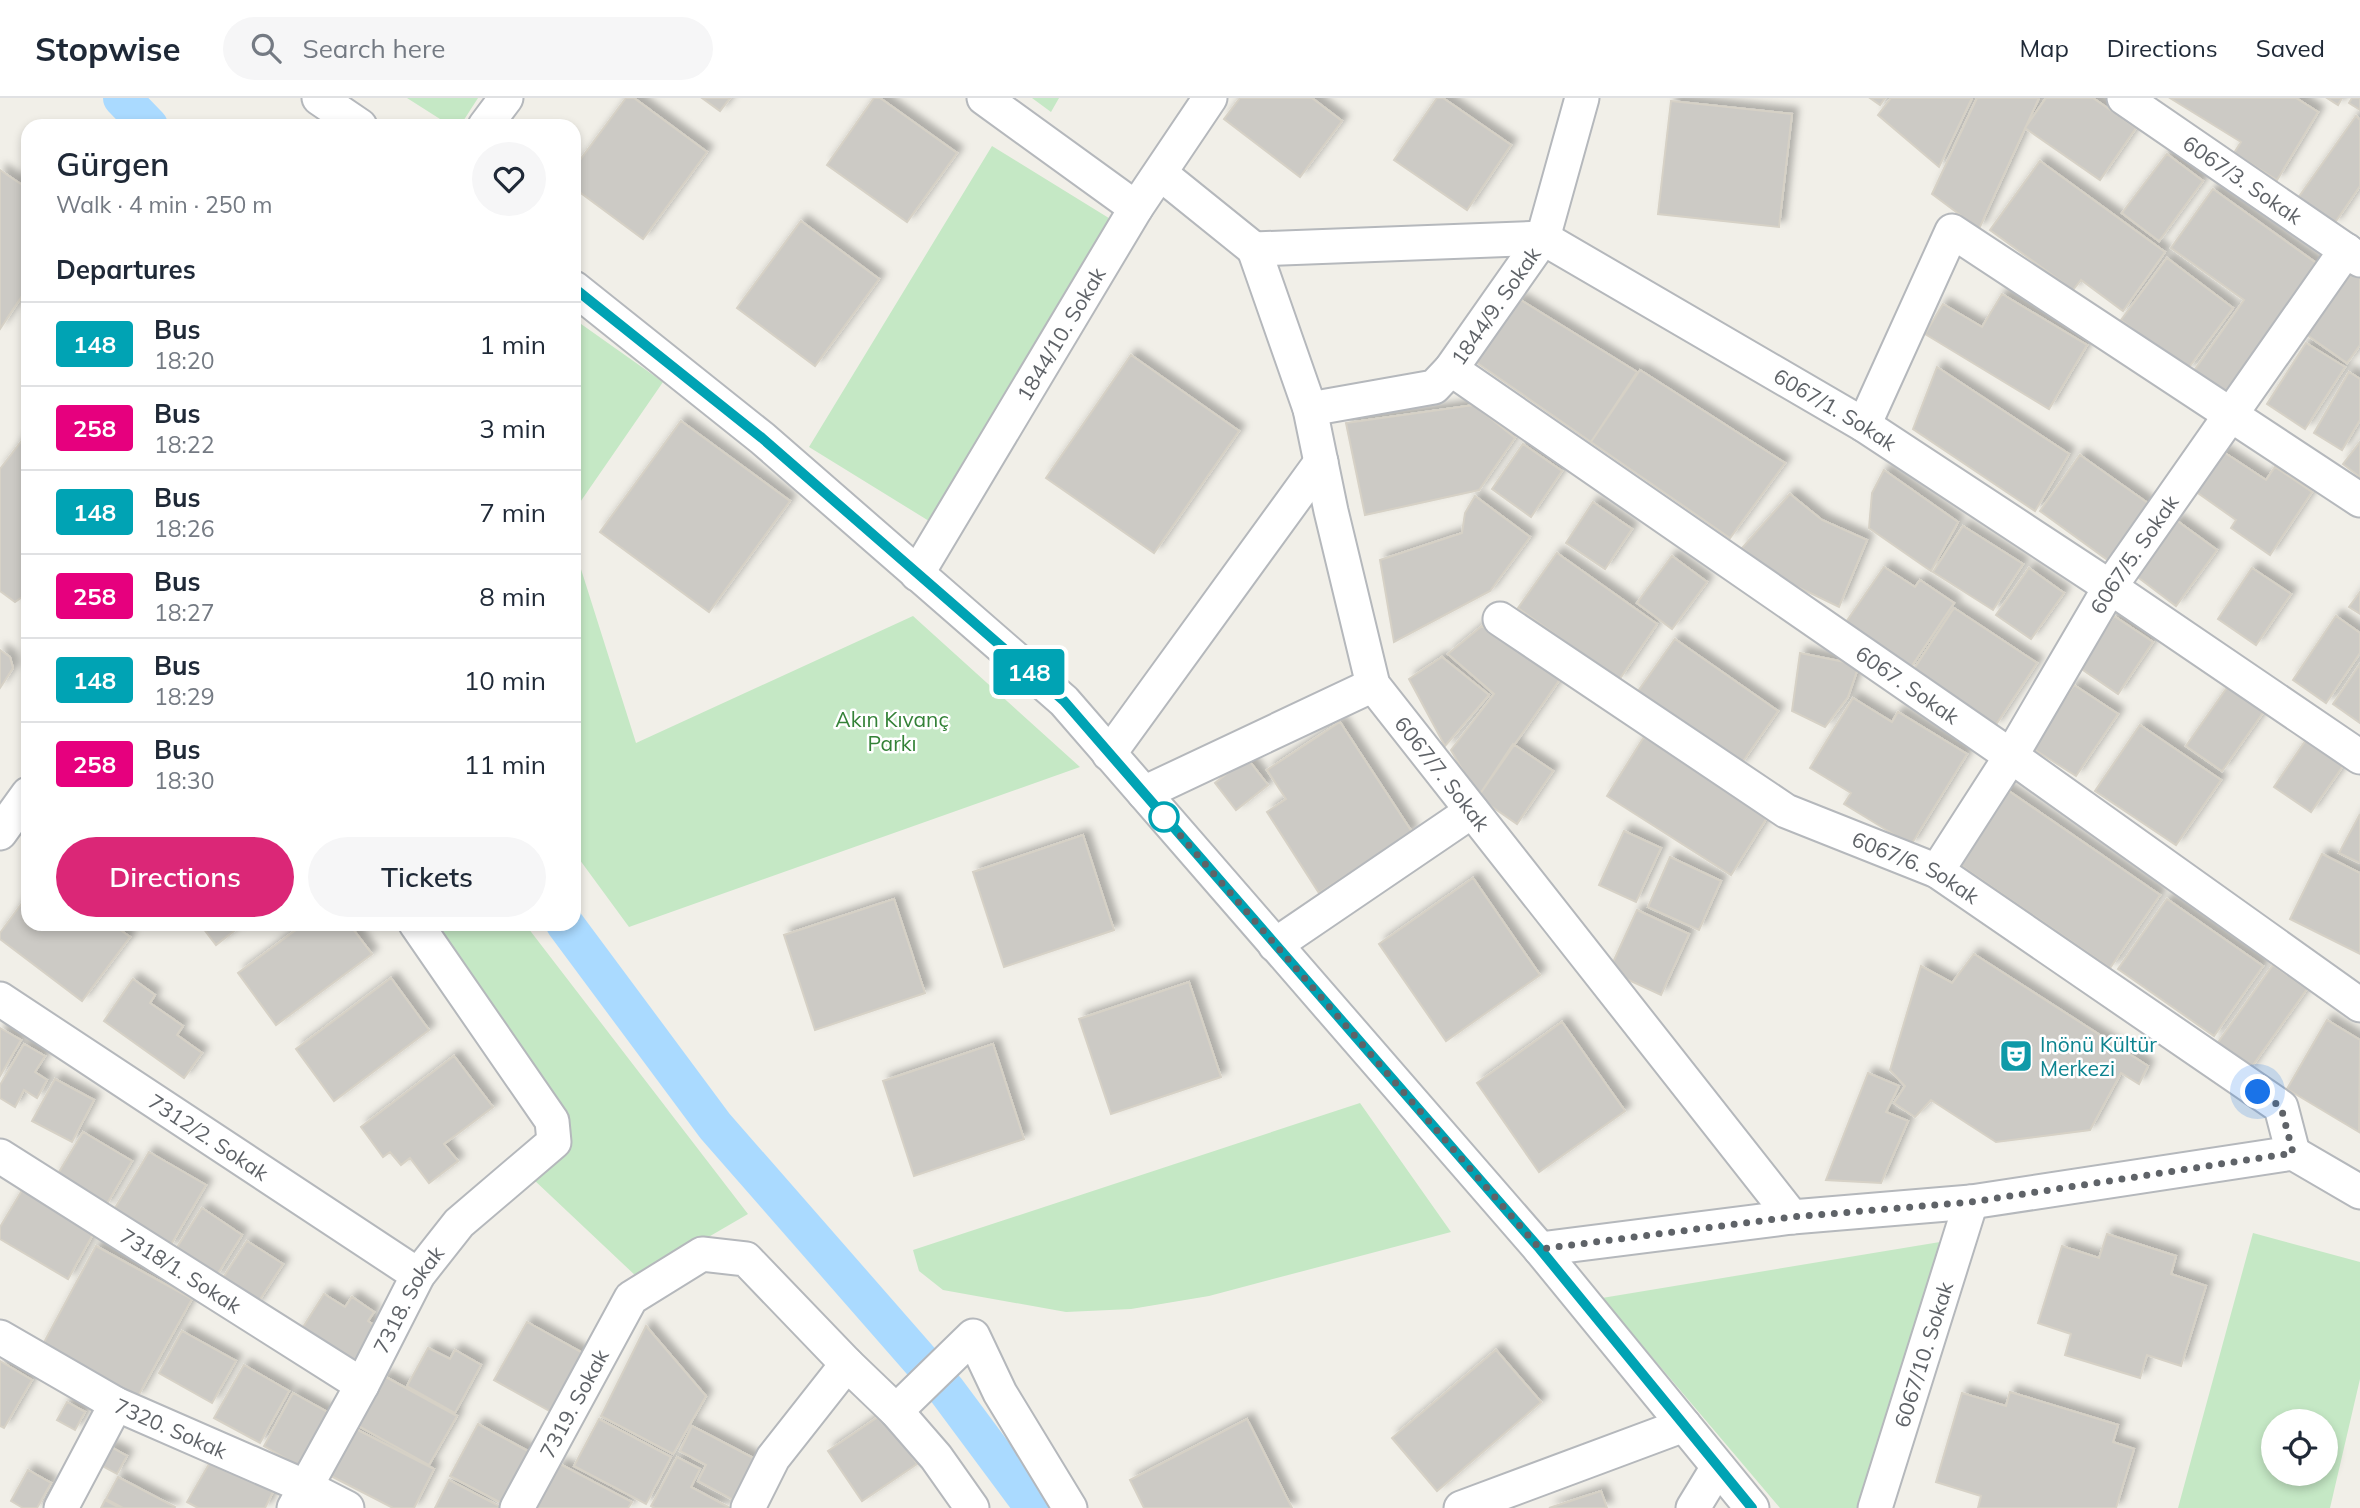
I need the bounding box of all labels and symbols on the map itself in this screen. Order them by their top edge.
street label: 6067/3. Sokak [2178,130,2307,230]
street label: 1844/9. Sokak [1445,241,1546,370]
street label: 1844/10. Sokak [1011,262,1111,405]
street label: 6067/1. Sokak [1769,362,1902,456]
street label: 6067/5. Sokak [2084,490,2184,619]
street label: 6067. Sokak [1851,640,1964,729]
line badge: 148 [989,649,1069,695]
park label: Akın Kıvanç Parkı [835,706,949,756]
street label: 6067/7. Sokak [1389,711,1496,836]
unlabelled marker [1149,802,1179,832]
street label: 6067/6. Sokak [1848,826,1984,909]
place label: Inönü Kültür Merkezi [2040,1031,2157,1081]
theatre icon: Inönü Kültür Merkezi [1997,1037,2035,1075]
your location [2240,1074,2275,1109]
street label: 7312/2. Sokak [144,1088,274,1186]
street label: 7318/1. Sokak [115,1222,247,1319]
street label: 7318. Sokak [367,1240,449,1358]
street label: 6067/10. Sokak [1888,1278,1958,1430]
street label: 7319. Sokak [534,1344,614,1462]
street label: 7320. Sokak [111,1392,231,1464]

